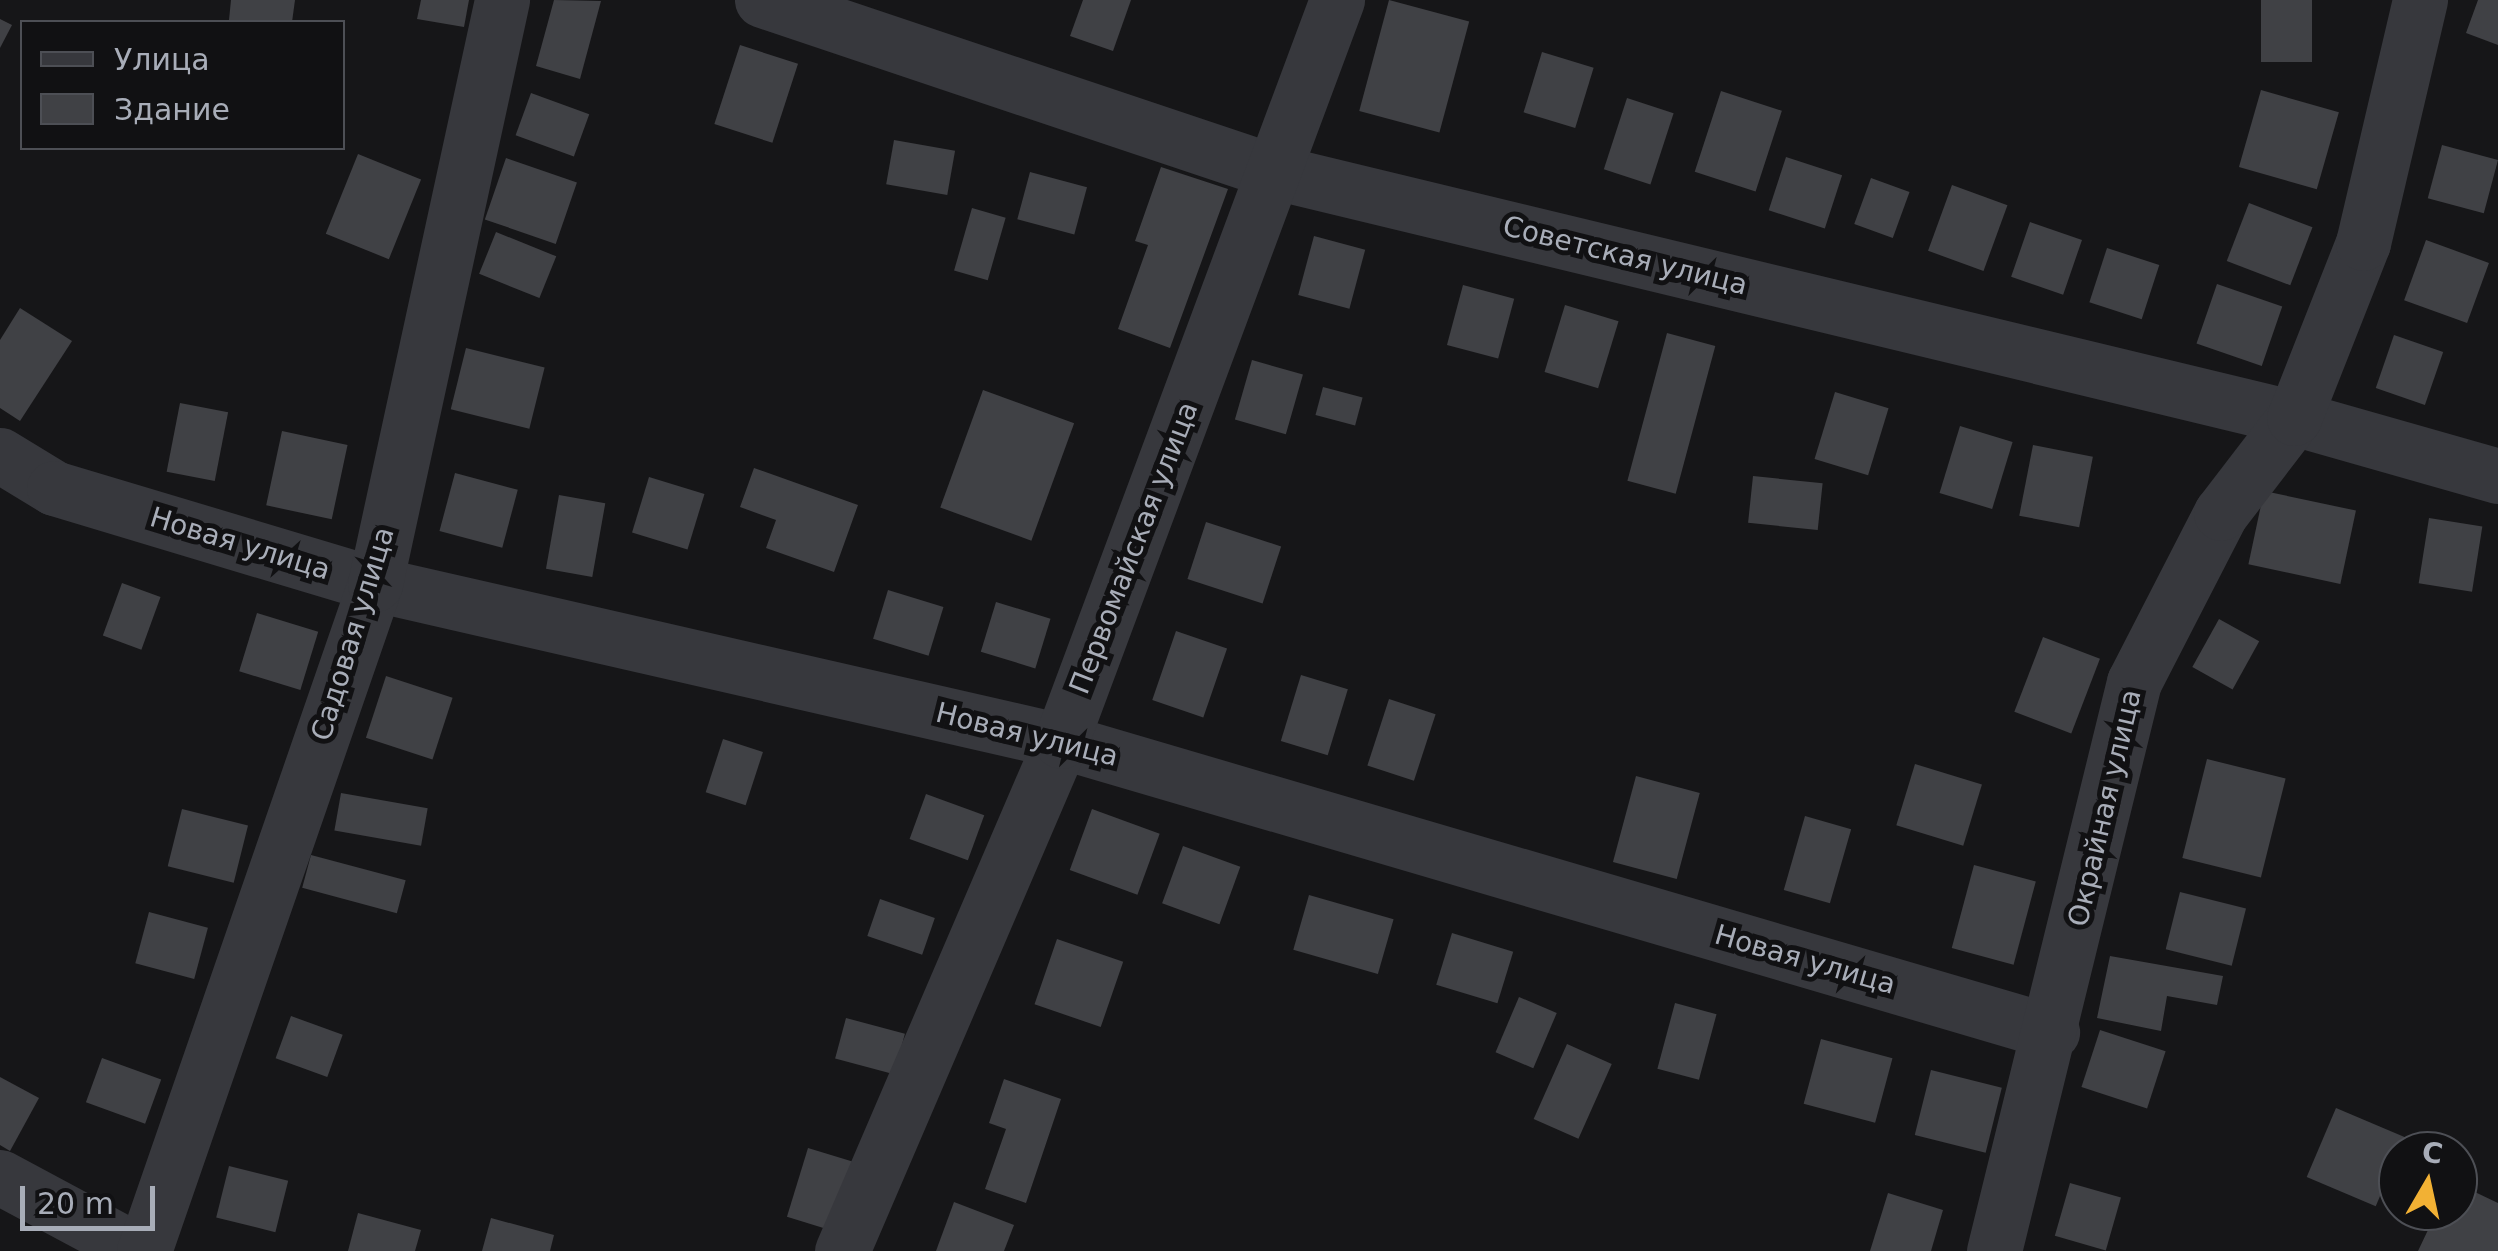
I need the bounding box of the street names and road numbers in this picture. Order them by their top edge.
street label: Советская улица [1499,209,1751,303]
street label: Первомайская улица [1063,397,1205,699]
street label: Новая улица [146,501,334,587]
street label: Садовая улица [305,523,401,745]
street label: Окрайная улица [2061,686,2149,930]
street label: Новая улица [932,696,1122,774]
street label: Новая улица [1711,918,1899,1002]

